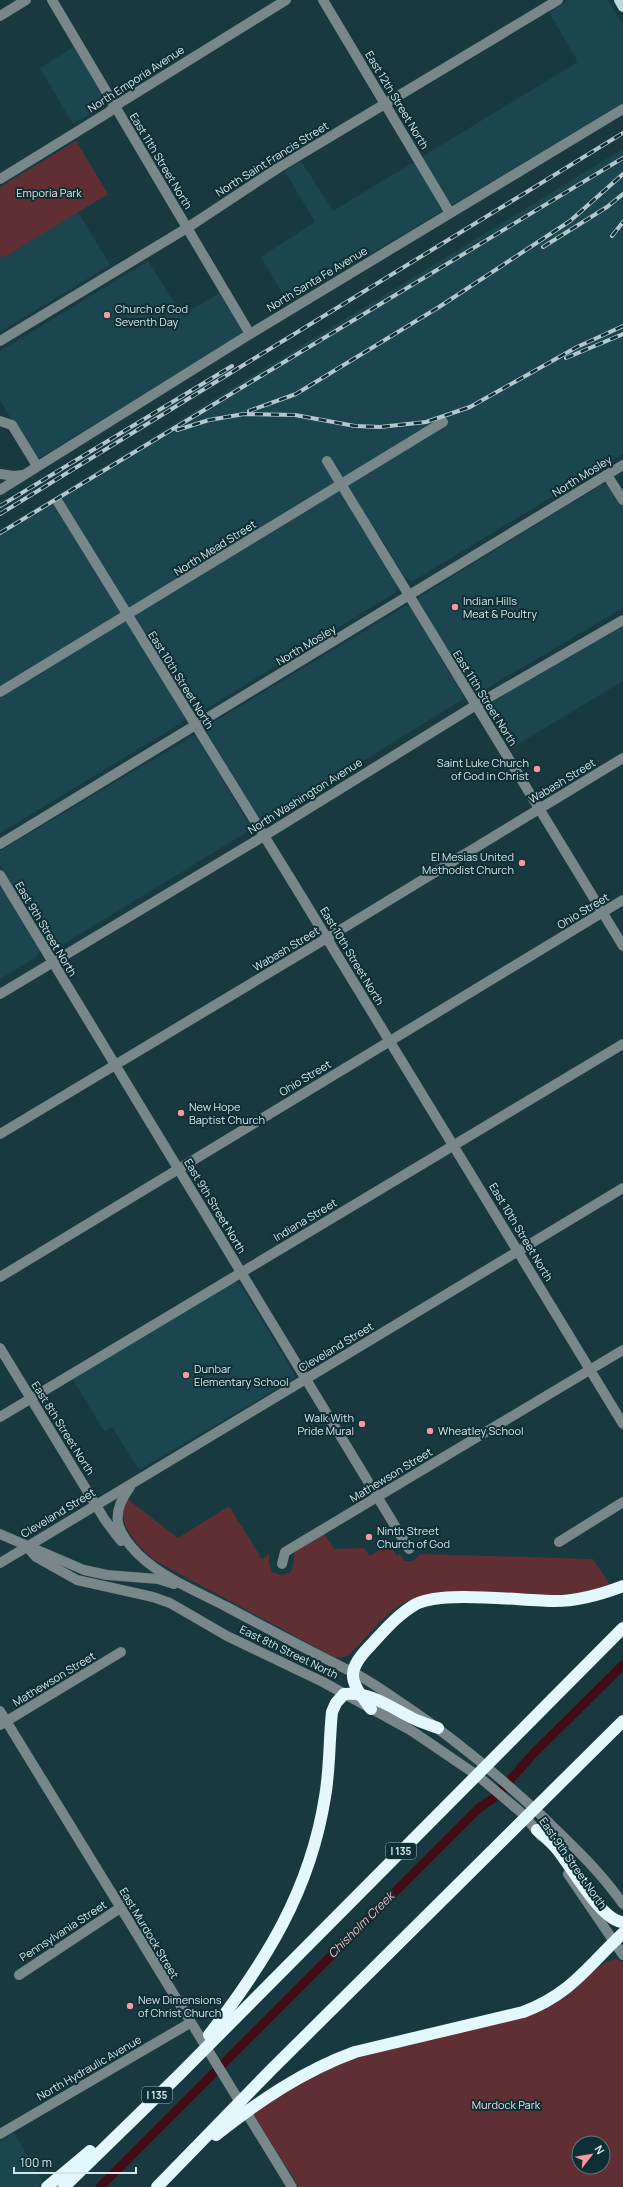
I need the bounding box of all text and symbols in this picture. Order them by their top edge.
street label: North Emporia Avenue [85,41,187,115]
street label: East 12th Street North [362,48,433,152]
street label: East 11th Street North [127,110,196,212]
street label: North Saint Francis Street [212,118,331,199]
park label: Emporia Park [16,185,82,200]
street label: North Santa Fe Avenue [264,242,370,315]
place label: Church of God Seventh Day [115,301,188,329]
marker: Church of God Seventh Day [102,310,112,320]
street label: North Mosley [549,451,614,500]
street label: North Mead Street [171,516,259,579]
place label: Indian Hills Meat & Poultry [463,593,537,621]
marker: Indian Hills Meat & Poultry [450,602,460,612]
street label: North Mosley [273,621,339,668]
street label: East 10th Street North [145,628,218,731]
street label: East 11th Street North [450,647,521,748]
street label: North Washington Avenue [245,754,365,837]
place label: Saint Luke Church of God in Christ [437,755,529,783]
street label: Wabash Street [526,755,598,806]
marker: Saint Luke Church of God in Christ [532,764,542,774]
place label: El Mesias United Methodist Church [422,849,514,877]
marker: El Mesias United Methodist Church [517,858,527,868]
street label: East 9th Street North [12,879,81,979]
street label: Ohio Street [554,889,611,932]
street label: East 10th Street North [317,904,388,1008]
street label: Wabash Street [250,923,322,974]
street label: Ohio Street [276,1056,333,1099]
place label: New Hope Baptist Church [189,1099,265,1127]
marker: New Hope Baptist Church [176,1108,186,1118]
street label: East 9th Street North [181,1156,250,1256]
street label: East 10th Street North [486,1180,557,1284]
street label: Indiana Street [270,1195,339,1244]
street label: Cleveland Street [296,1318,376,1375]
place label: Dunbar Elementary School [194,1361,289,1389]
marker: Dunbar Elementary School [181,1370,191,1380]
street label: East 8th Street North [29,1378,98,1477]
place label: Walk With Pride Mural [297,1410,354,1438]
marker: Walk With Pride Mural [357,1419,367,1429]
place label: Wheatley School [438,1423,524,1438]
marker: Wheatley School [425,1426,435,1436]
street label: Mathewson Street [347,1444,435,1505]
street label: Cleveland Street [18,1484,98,1541]
place label: Ninth Street Church of God [377,1523,450,1551]
marker: Ninth Street Church of God [364,1532,374,1542]
street label: East 8th Street North [238,1621,341,1682]
street label: Mathewson Street [10,1648,98,1709]
street label: East 9th Street North [536,1814,611,1911]
road number: I 135 [386,1843,416,1859]
street label: East Murdock Street [116,1885,183,1981]
water label: Chisholm Creek [324,1886,399,1961]
street label: Pennsylvania Street [16,1897,109,1964]
place label: New Dimensions of Christ Church [138,1992,222,2020]
marker: New Dimensions of Christ Church [125,2001,135,2011]
street label: North Hydraulic Avenue [34,2031,144,2104]
road number: I 135 [142,2087,172,2103]
park label: Murdock Park [472,2097,541,2112]
north arrow [571,2135,611,2175]
text: N [592,2142,609,2157]
scale bar [14,2149,136,2175]
text: 100 m [20,2154,52,2171]

